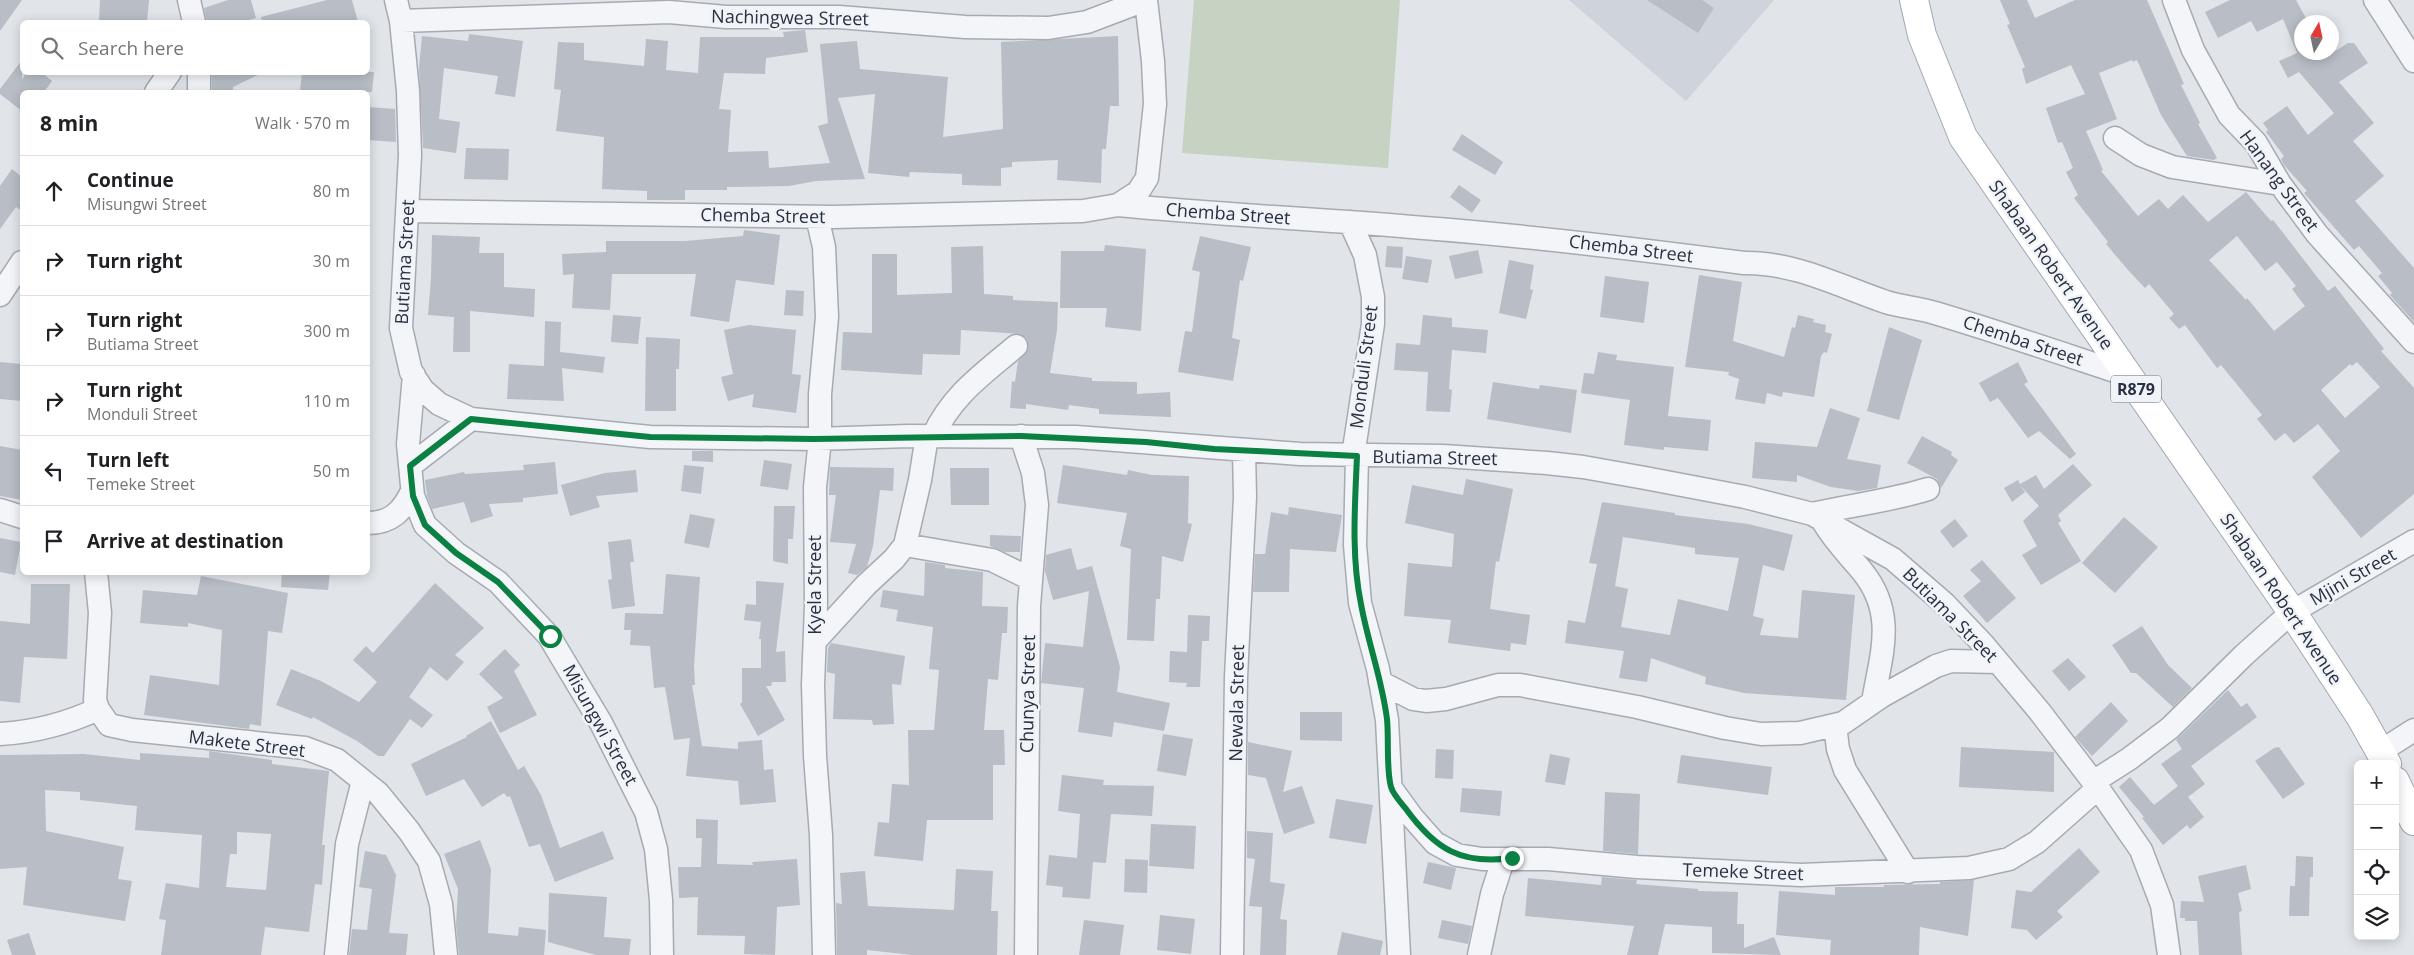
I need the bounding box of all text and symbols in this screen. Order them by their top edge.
street label: Nachingwea Street [711,4,869,30]
north arrow [2294,15,2339,60]
search box [20,20,370,75]
icon: search [38,34,66,62]
text: Search here [78,35,184,61]
text: 8 min [40,109,98,137]
text: Walk · 570 m [255,112,350,134]
street label: Hanang Street [2235,125,2325,236]
text: Continue [87,167,174,193]
street label: Shabaan Robert Avenue [1984,175,2120,354]
icon: ahead [40,177,68,205]
text: 80 m [313,180,350,202]
text: Misungwi Street [87,193,207,215]
street label: Chemba Street [1165,197,1291,229]
street label: Butiama Street [389,199,419,325]
street label: Chemba Street [700,202,826,228]
street label: Chemba Street [1568,228,1695,268]
icon: right [40,247,68,275]
text: Turn right [87,248,182,274]
text: 30 m [313,250,350,272]
street label: Monduli Street [1344,304,1382,430]
text: Turn right [87,307,182,333]
street label: Chemba Street [1960,309,2087,371]
icon: right [40,317,68,345]
text: 300 m [304,320,350,342]
text: Butiama Street [87,333,198,355]
road number: R879 [2111,376,2161,402]
text: Turn right [87,377,182,403]
icon: right [40,387,68,415]
text: 110 m [304,390,350,412]
text: Monduli Street [87,403,197,425]
street label: Butiama Street [1372,444,1498,470]
text: Turn left [87,447,169,473]
icon: left [40,457,68,485]
text: 50 m [313,460,350,482]
text: Temeke Street [87,473,195,495]
street label: Shabaan Robert Avenue [2215,508,2348,689]
icon: arrive [40,527,68,555]
text: Arrive at destination [87,528,284,554]
street label: Kyela Street [802,535,826,635]
street label: Mjini Street [2305,542,2400,610]
street label: Butiama Street [1898,562,2003,667]
route start [539,625,562,648]
street label: Chunya Street [1014,635,1040,753]
street label: Newala Street [1223,644,1249,762]
street label: Misungwi Street [558,660,644,789]
street label: Makete Street [187,724,307,762]
map controls [2354,760,2399,940]
button: + [2354,760,2399,805]
button: − [2354,805,2399,850]
route end [1501,847,1524,870]
button: locate [2354,850,2399,895]
street label: Temeke Street [1682,857,1804,885]
button: layers [2354,895,2399,940]

